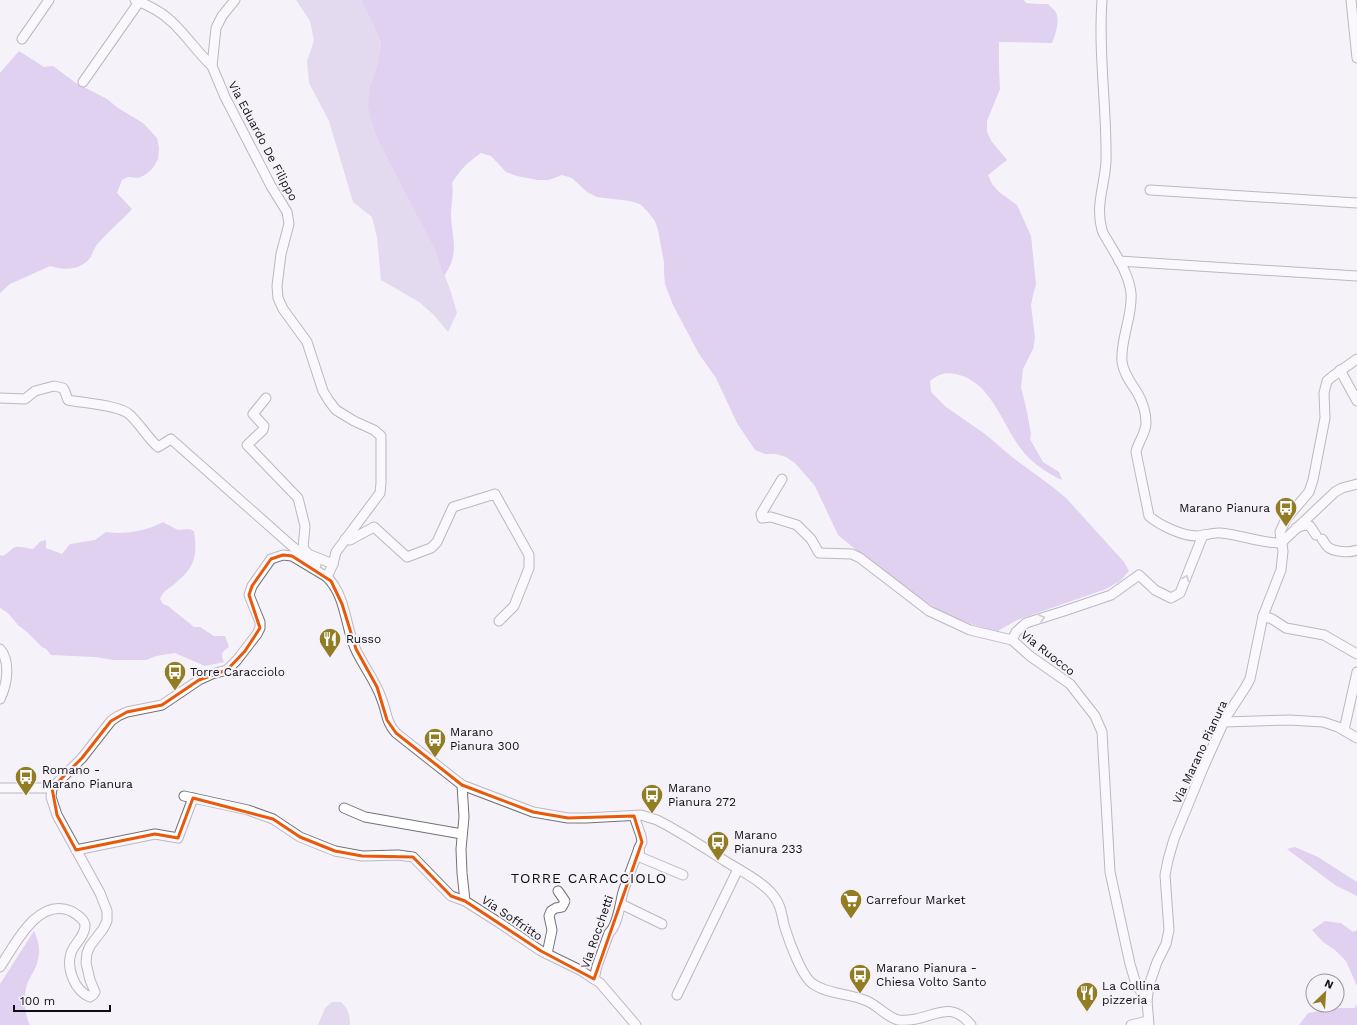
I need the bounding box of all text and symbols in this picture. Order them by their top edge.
street label: Via Eduardo De Filippo [225,79,301,203]
bus stop icon: Marano Pianura [1273,495,1299,528]
place label: Marano Pianura [1179,501,1270,515]
one-way arrow [1182,574,1190,581]
one-way arrow [1038,614,1045,623]
restaurant icon: Russo [317,626,343,659]
street label: Via Ruocco [1018,628,1078,678]
place label: Russo [346,632,381,646]
bus stop icon: Torre Caracciolo [162,659,188,692]
place label: Torre Caracciolo [190,665,285,679]
street label: Via Marano Pianura [1170,698,1230,806]
place label: Marano Pianura 300 [450,725,519,753]
bus stop icon: Marano Pianura 300 [422,726,448,759]
place label: Romano - Marano Pianura [42,763,133,791]
bus stop icon: Romano - Marano Pianura [13,764,39,797]
place label: Marano Pianura 272 [668,781,736,809]
bus stop icon: Marano Pianura 272 [639,782,665,815]
place label: Marano Pianura 233 [734,828,802,856]
bus stop icon: Marano Pianura 233 [705,829,731,862]
district label: TORRE CARACCIOLO [511,870,667,886]
supermarket icon: Carrefour Market [838,887,864,920]
street label: Via Soffritto [479,893,545,943]
street label: Via Rocchetti [578,893,616,971]
place label: Carrefour Market [866,893,966,907]
place label: Marano Pianura - Chiesa Volto Santo [876,961,986,989]
bus stop icon: Marano Pianura - Chiesa Volto Santo [847,962,873,995]
north arrow [1305,973,1345,1013]
text: N [1323,977,1335,992]
place label: La Collina pizzeria [1102,979,1160,1007]
restaurant icon: La Collina pizzeria [1074,980,1100,1013]
scale bar [14,987,110,1013]
text: 100 m [20,994,55,1008]

